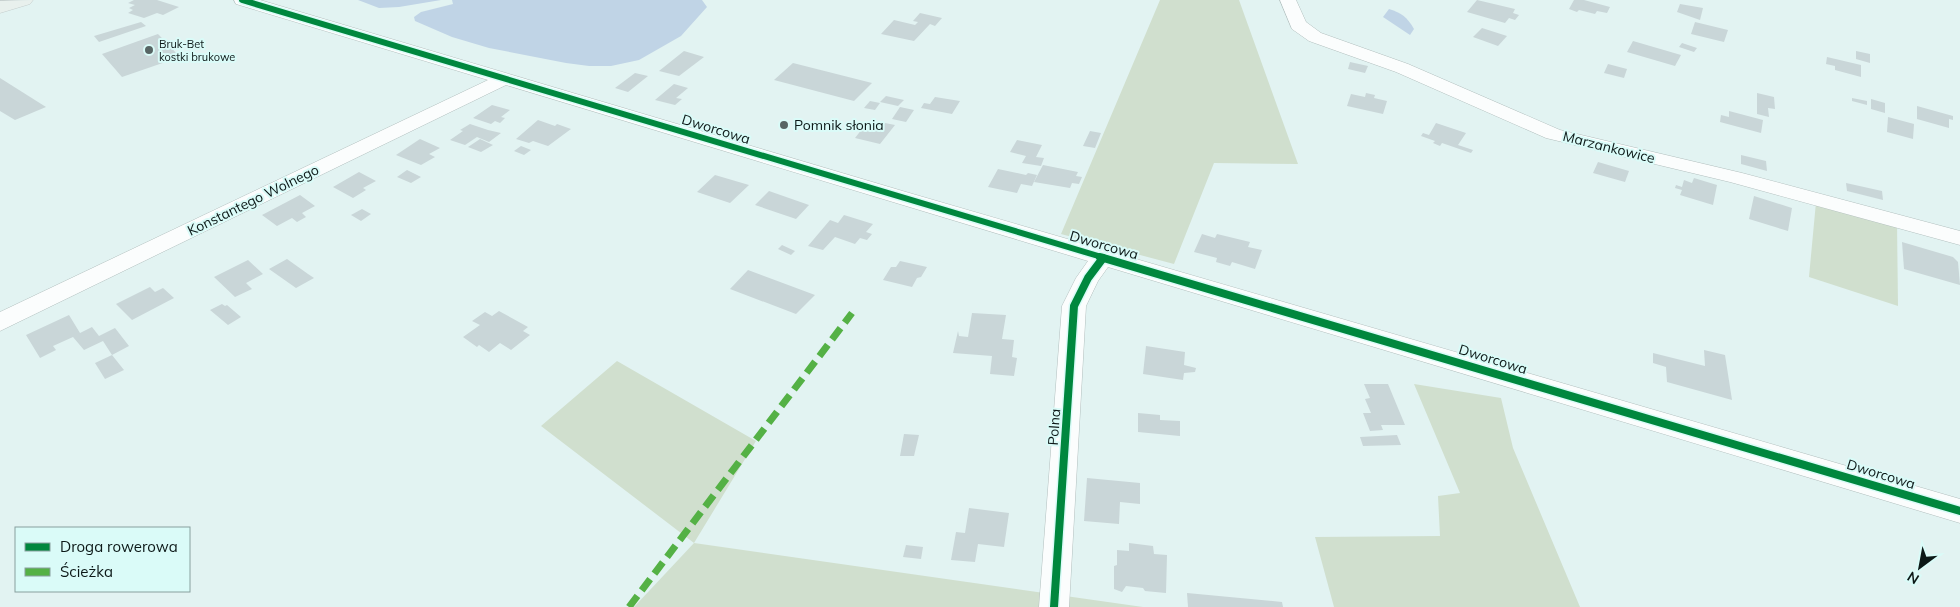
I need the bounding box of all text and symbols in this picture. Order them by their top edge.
place label: Bruk-Bet kostki brukowe [159,37,235,64]
marker: Bruk-Bet kostki brukowe [143,44,155,56]
street label: Dworcowa [680,110,752,148]
place label: Pomnik słonia [794,116,884,134]
marker: Pomnik słonia [778,119,790,131]
street label: Marzankowice [1561,127,1657,167]
street label: Konstantego Wolnego [184,160,322,240]
street label: Dworcowa [1068,227,1140,263]
street label: Dworcowa [1457,340,1529,378]
street label: Polna [1044,408,1064,446]
street label: Dworcowa [1845,455,1917,493]
legend [15,527,190,592]
text: Droga rowerowa [60,537,178,556]
north arrow [1895,542,1945,592]
text: Ścieżka [60,562,113,581]
text: N [1904,568,1922,588]

